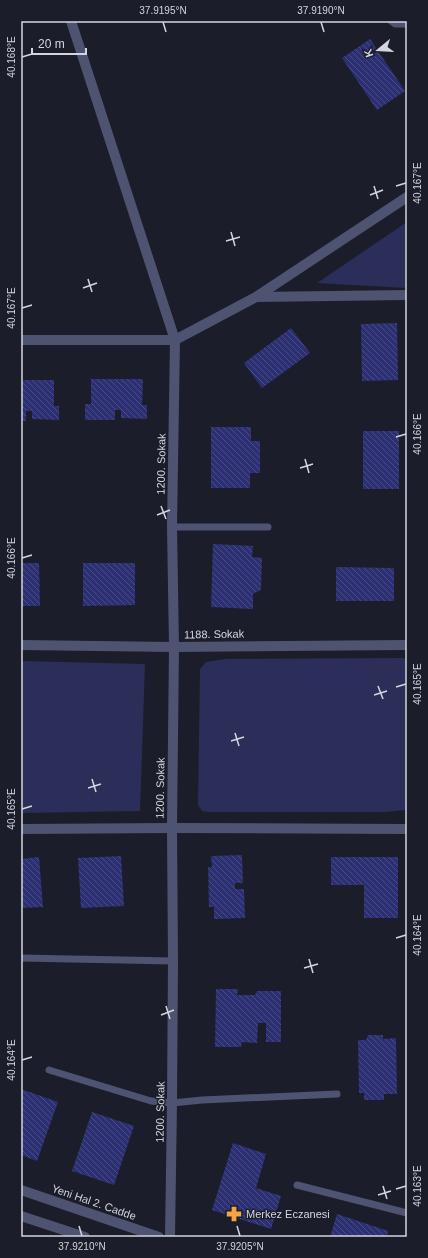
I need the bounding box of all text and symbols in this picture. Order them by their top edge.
text: 37.9195°N [139,5,187,16]
text: 37.9190°N [297,5,345,16]
scale bar [32,30,86,56]
north arrow [358,30,398,70]
text: 40.168°E [6,36,17,78]
text: 20 m [38,37,65,51]
text: K [362,47,375,59]
text: 40.167°E [412,162,423,204]
text: 40.167°E [6,287,17,329]
text: 40.166°E [412,413,423,455]
street label: 1200. Sokak [154,433,168,495]
text: 40.166°E [6,537,17,579]
street label: 1188. Sokak [184,627,245,641]
text: 40.165°E [412,663,423,705]
street label: 1200. Sokak [153,757,167,819]
text: 40.165°E [6,788,17,830]
text: 40.164°E [412,914,423,956]
text: 40.164°E [6,1039,17,1081]
street label: 1200. Sokak [153,1081,167,1143]
text: 40.163°E [412,1165,423,1207]
street label: Yeni Hal 2. Cadde [50,1182,138,1222]
pharmacy icon: Merkez Eczanesi [225,1205,243,1223]
place label: Merkez Eczanesi [246,1208,330,1220]
text: 37.9210°N [58,1241,106,1252]
text: 37.9205°N [216,1241,264,1252]

